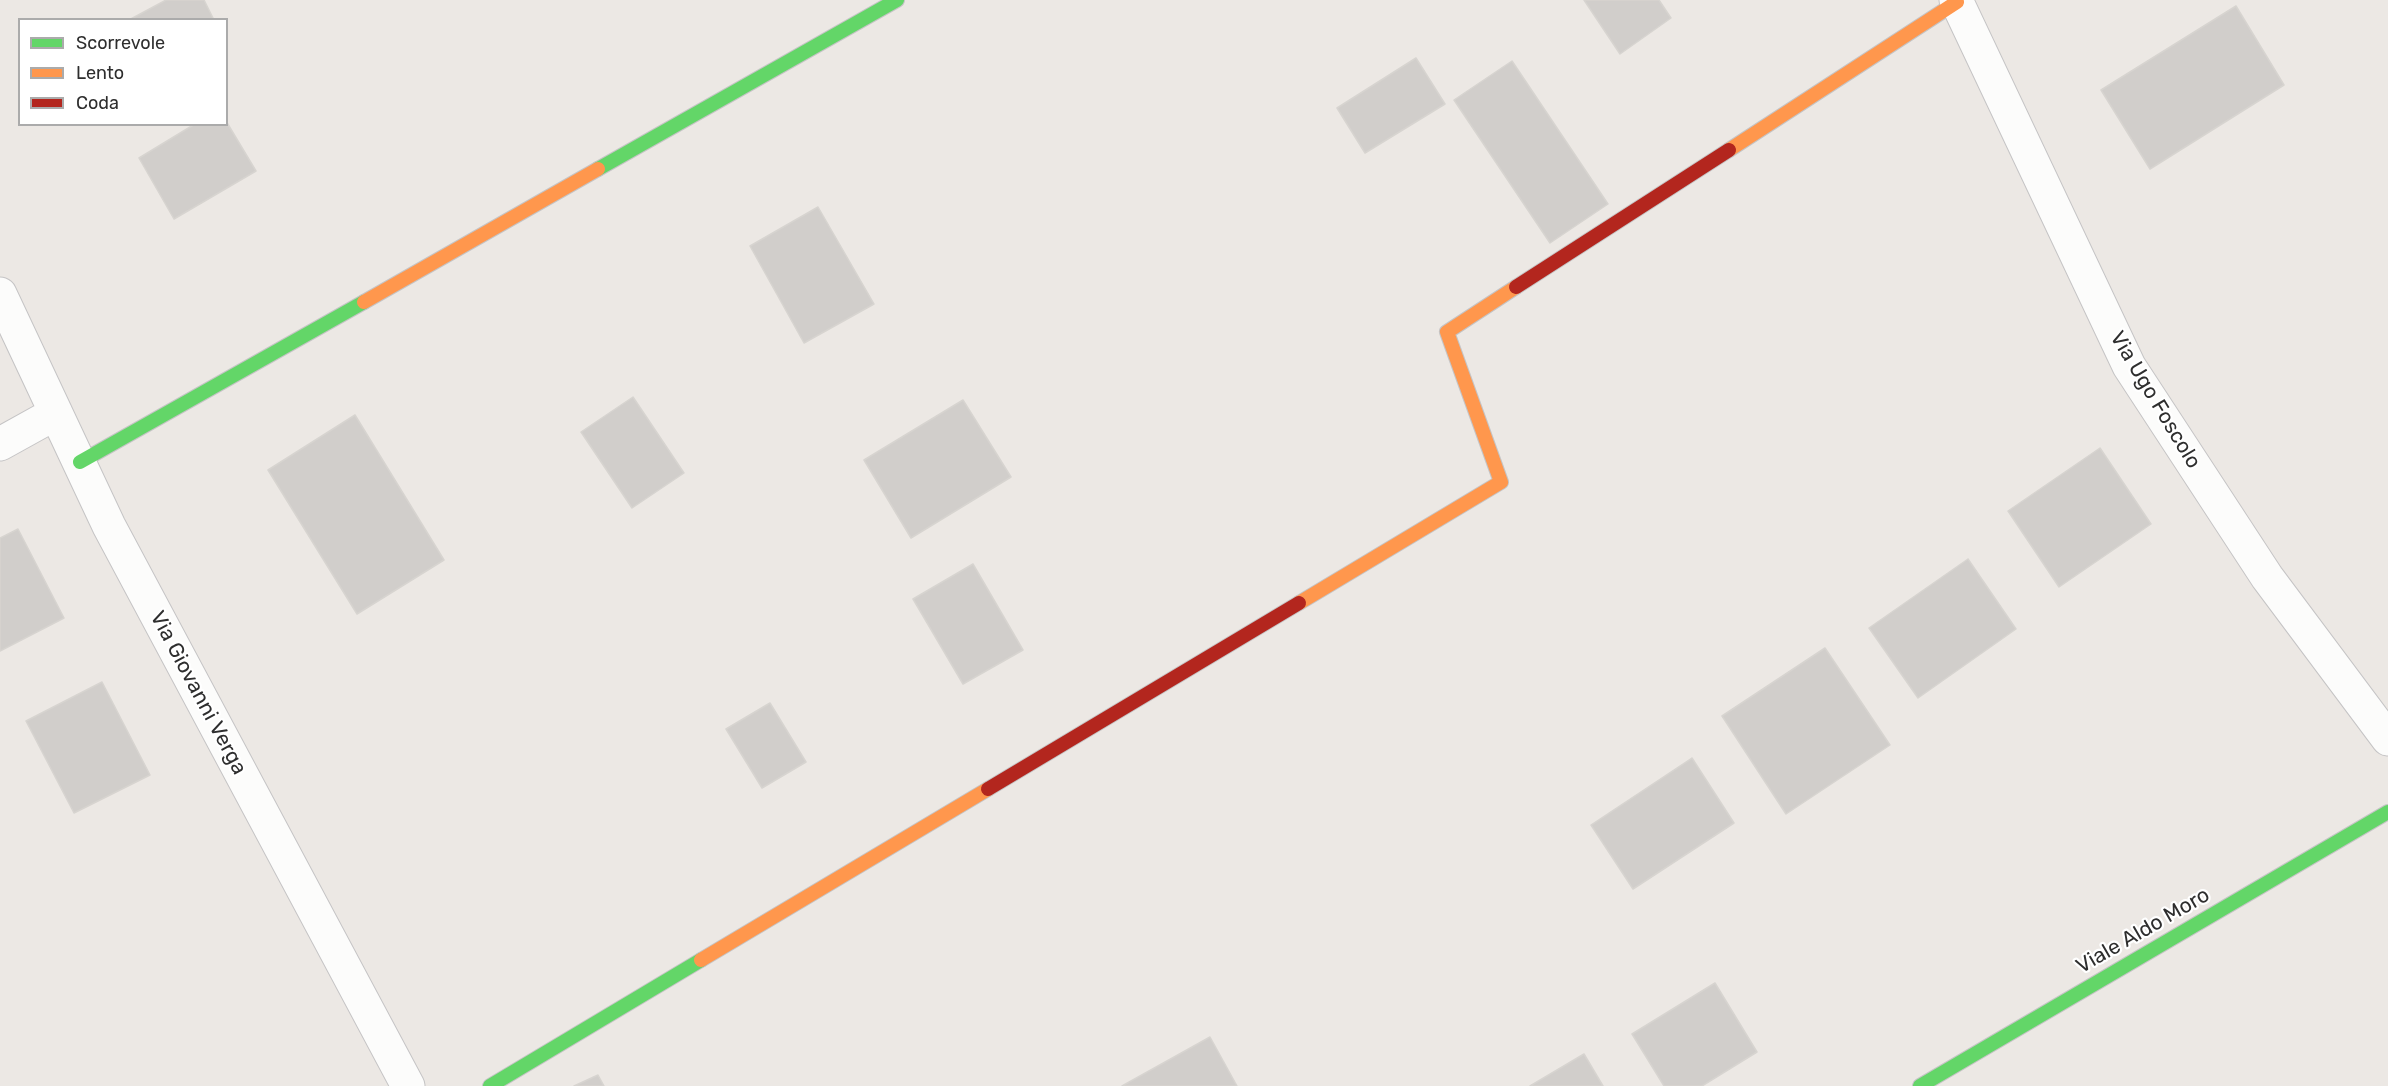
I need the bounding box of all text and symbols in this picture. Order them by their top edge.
legend [18,18,228,126]
text: Scorrevole [76,32,165,54]
text: Lento [76,62,124,84]
text: Coda [76,92,119,114]
street label: Via Ugo Foscolo [2104,327,2206,473]
street label: Via Giovanni Verga [144,607,252,779]
street label: Viale Aldo Moro [2072,883,2214,979]

